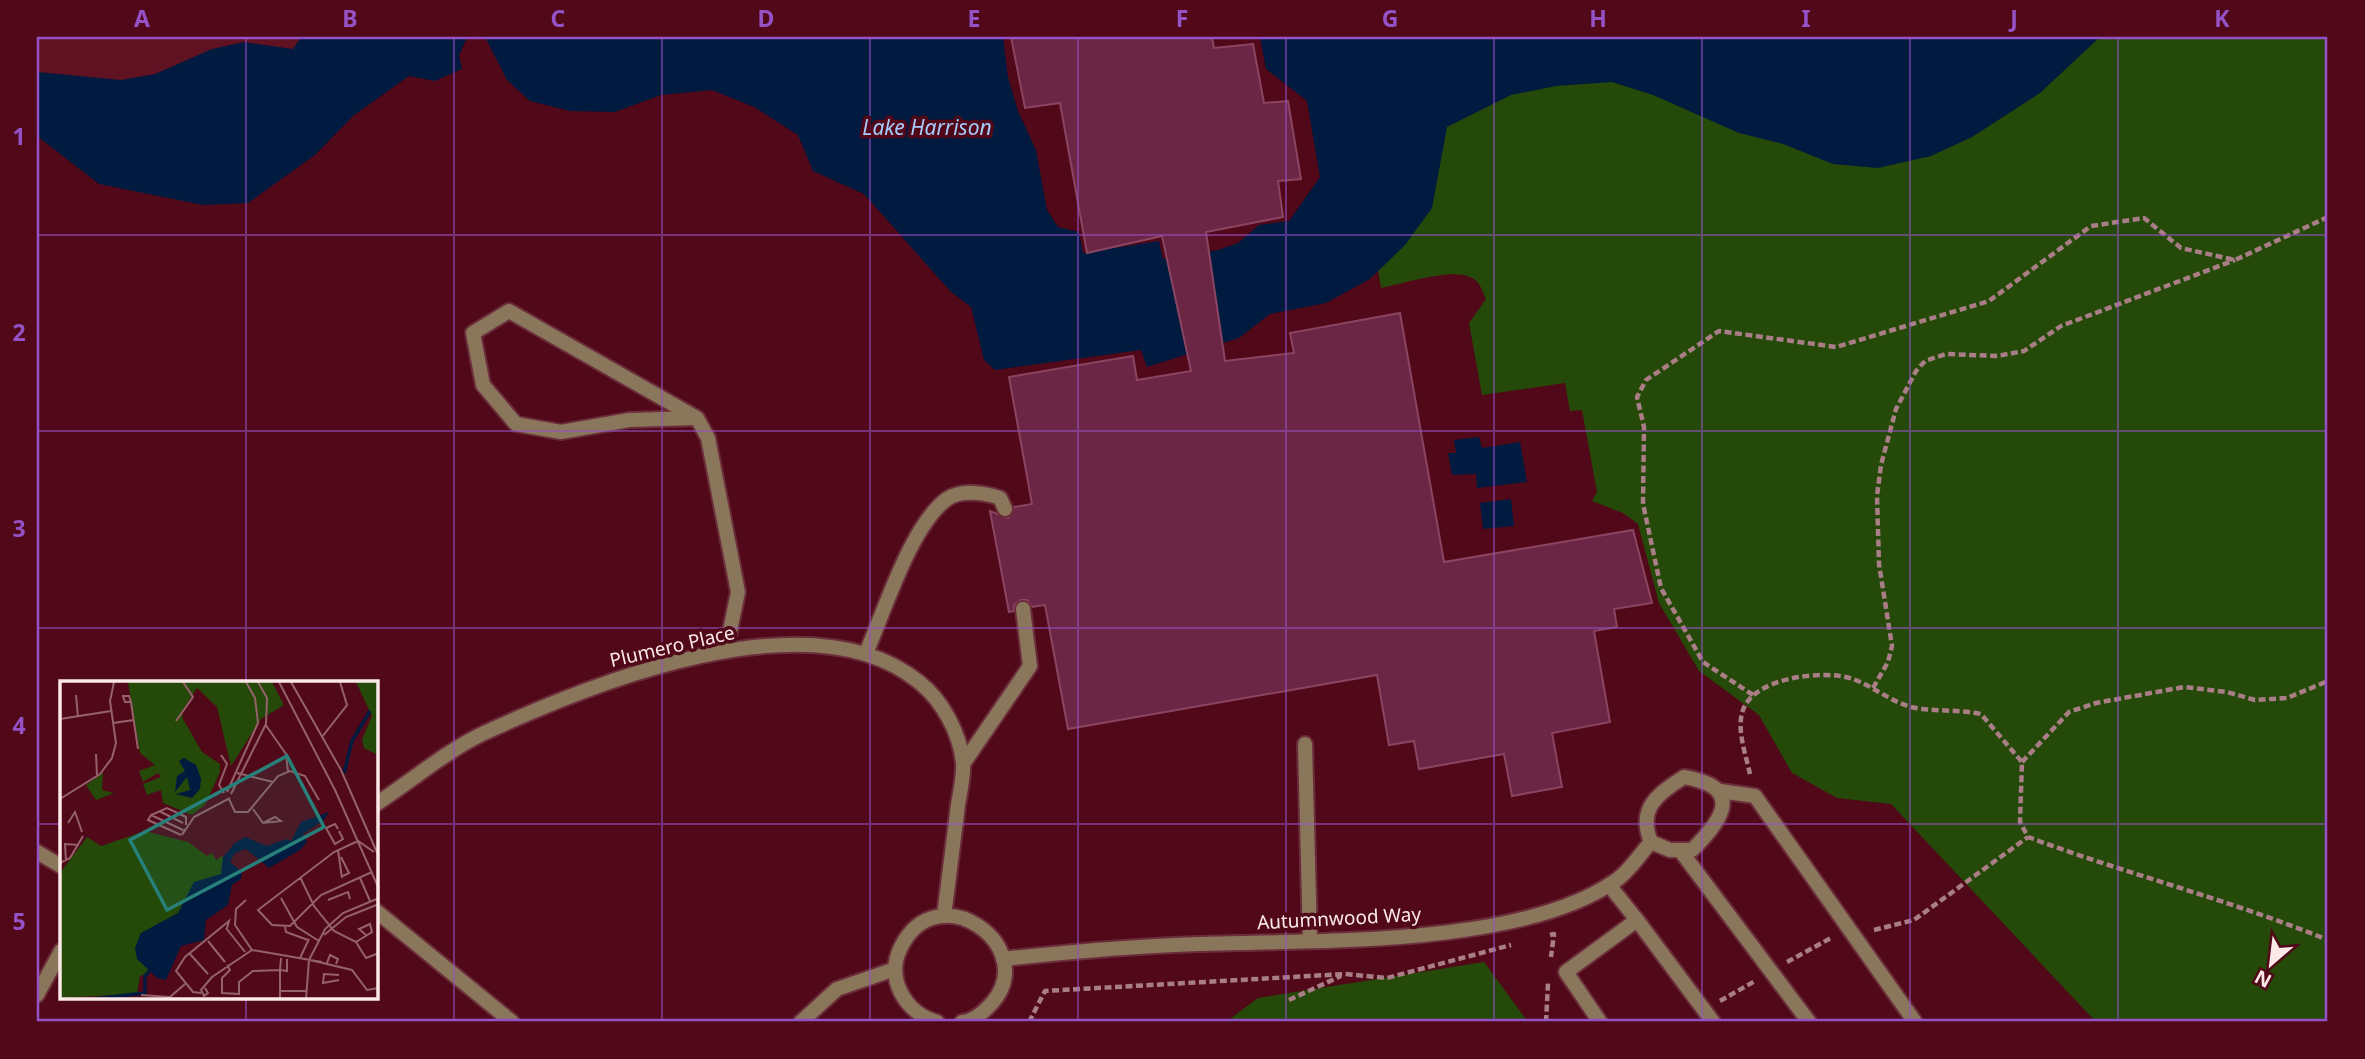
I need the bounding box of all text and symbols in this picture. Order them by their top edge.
text: A [134,2,150,34]
text: B [342,2,358,34]
text: C [551,2,566,34]
text: D [758,2,774,34]
text: E [968,2,980,34]
text: F [1176,2,1188,34]
text: G [1382,2,1398,34]
text: H [1589,2,1607,34]
text: I [1802,2,1811,34]
text: J [2008,2,2018,34]
text: K [2214,2,2230,34]
water label: Lake Harrison [862,113,992,141]
text: 1 [12,120,26,152]
text: 2 [12,316,26,348]
text: 3 [12,512,26,544]
street label: Plumero Place [607,619,737,673]
inset map [60,681,378,1000]
text: 4 [12,709,26,741]
street label: Autumnwood Way [1256,901,1422,935]
text: 5 [12,905,26,937]
north arrow [2236,930,2306,1000]
text: N [2250,964,2276,994]

